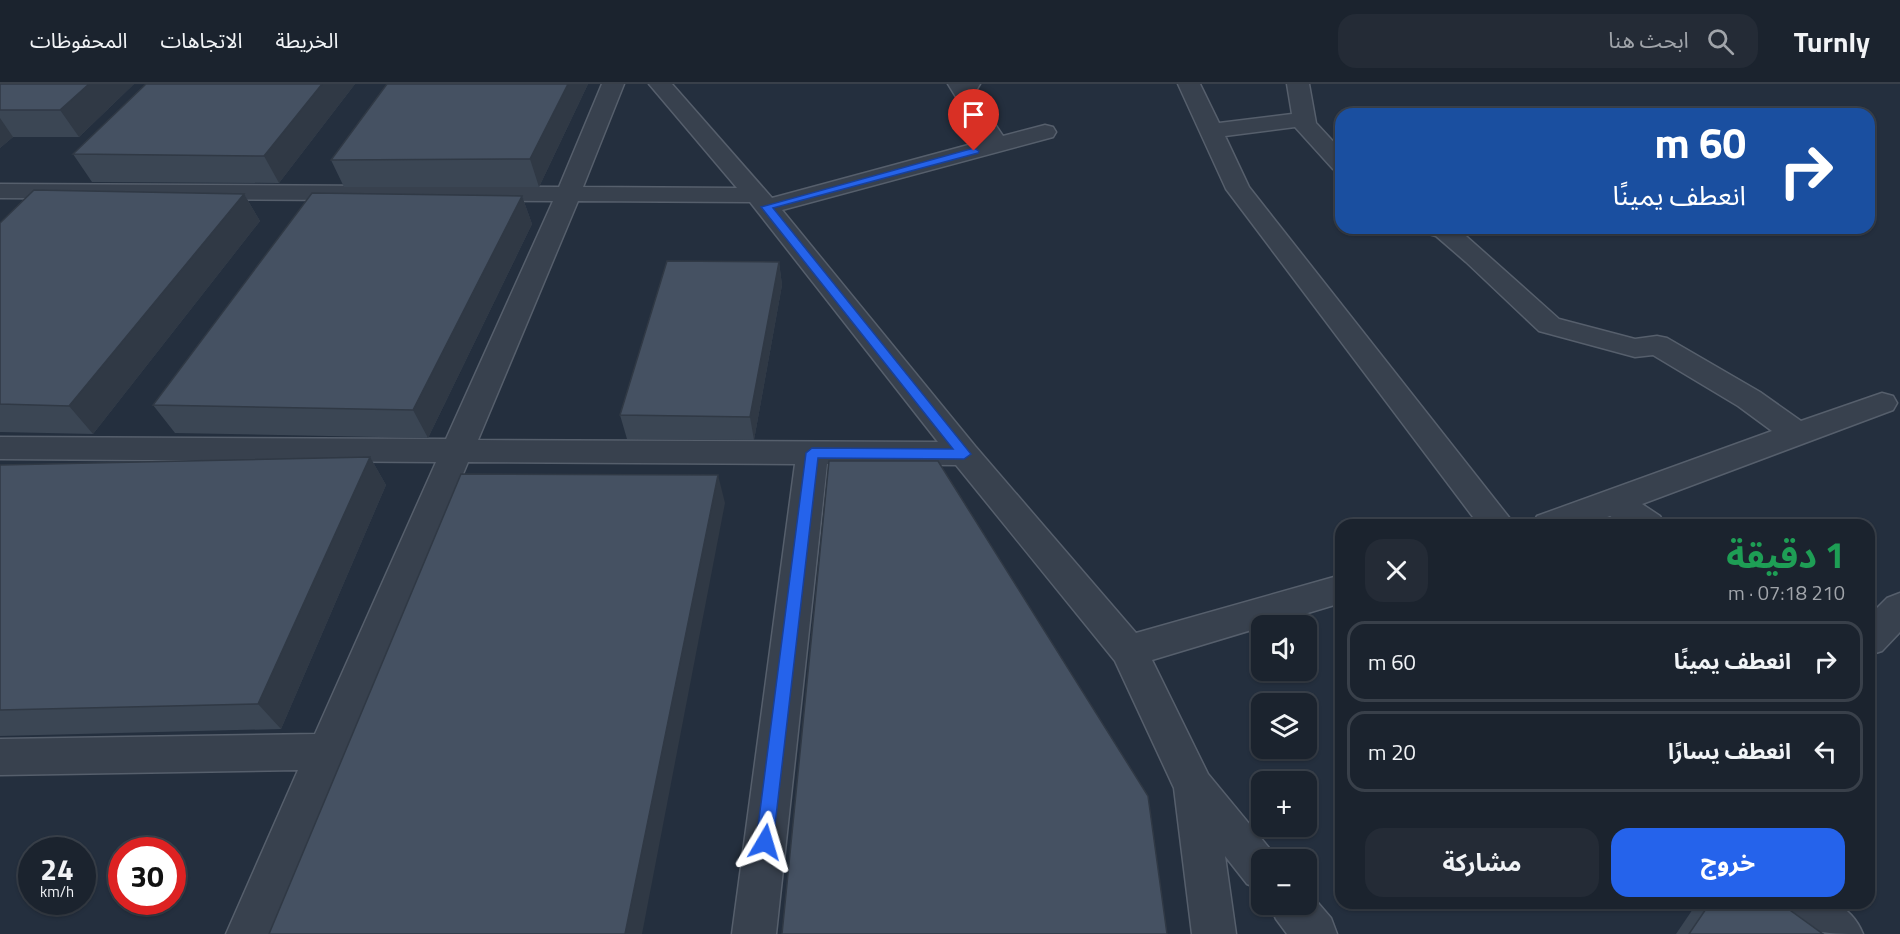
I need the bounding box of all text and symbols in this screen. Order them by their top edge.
search box [1338,14,1758,68]
text: Turnly [1794,20,1870,63]
text: ابحث هنا [1608,23,1689,57]
text: المحفوظات [30,24,127,56]
text: الاتجاهات [160,24,242,56]
text: الخريطة [275,24,338,56]
icon: search [1704,25,1737,58]
pin [948,89,999,151]
icon: arrive [957,98,990,131]
text: 60 m [1654,110,1746,174]
icon: right [1767,132,1845,210]
text: انعطف يمينًا [1613,174,1746,215]
text: 1 دقيقة [1726,527,1845,582]
button: close [1365,539,1428,602]
text: 210 m · 07:18 [1728,577,1845,608]
map controls [1251,615,1317,915]
button: sound [1251,615,1317,681]
text: انعطف يمينًا [1674,644,1791,678]
text: 60 m [1368,645,1416,679]
icon: right [1809,645,1842,678]
button: layers [1251,693,1317,759]
text: انعطف يسارًا [1668,734,1791,768]
text: 20 m [1368,735,1416,769]
icon: left [1809,735,1842,768]
button: + [1251,771,1317,837]
position arrow [733,810,797,874]
button: مشاركة [1365,828,1599,897]
button: خروج [1611,828,1845,897]
speed limit sign: 30 [108,837,186,915]
text: 24 [40,846,74,892]
button: − [1251,849,1317,915]
text: km/h [40,880,74,903]

